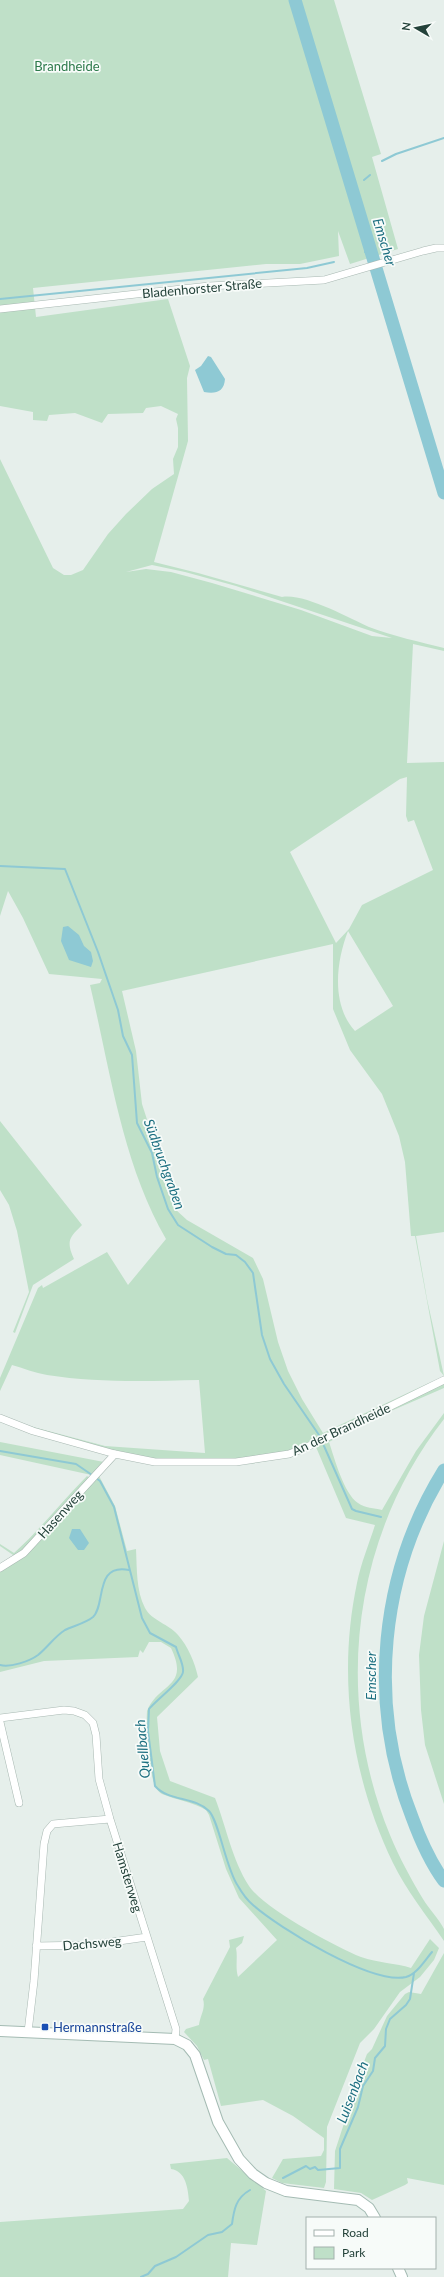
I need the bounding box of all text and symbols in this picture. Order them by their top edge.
north arrow [396,8,436,48]
text: N [399,21,413,32]
park label: Brandheide [34,58,100,74]
water label: Emscher [370,216,400,268]
street label: Bladenhorster Straße [141,275,263,301]
water label: Südbruchgraben [141,1116,189,1212]
street label: An der Brandheide [289,1399,393,1459]
street label: Hasenweg [34,1486,86,1542]
water label: Emscher [362,1651,379,1701]
water label: Quellbach [131,1719,153,1779]
street label: Hamsterweg [110,1840,146,1914]
street label: Dachsweg [62,1932,122,1954]
place label: Hermannstraße [53,2019,142,2035]
marker: Hermannstraße [40,2022,50,2032]
water label: Luisenbach [332,2059,372,2125]
legend [306,2217,436,2269]
text: Road [342,2225,369,2240]
text: Park [342,2245,366,2260]

